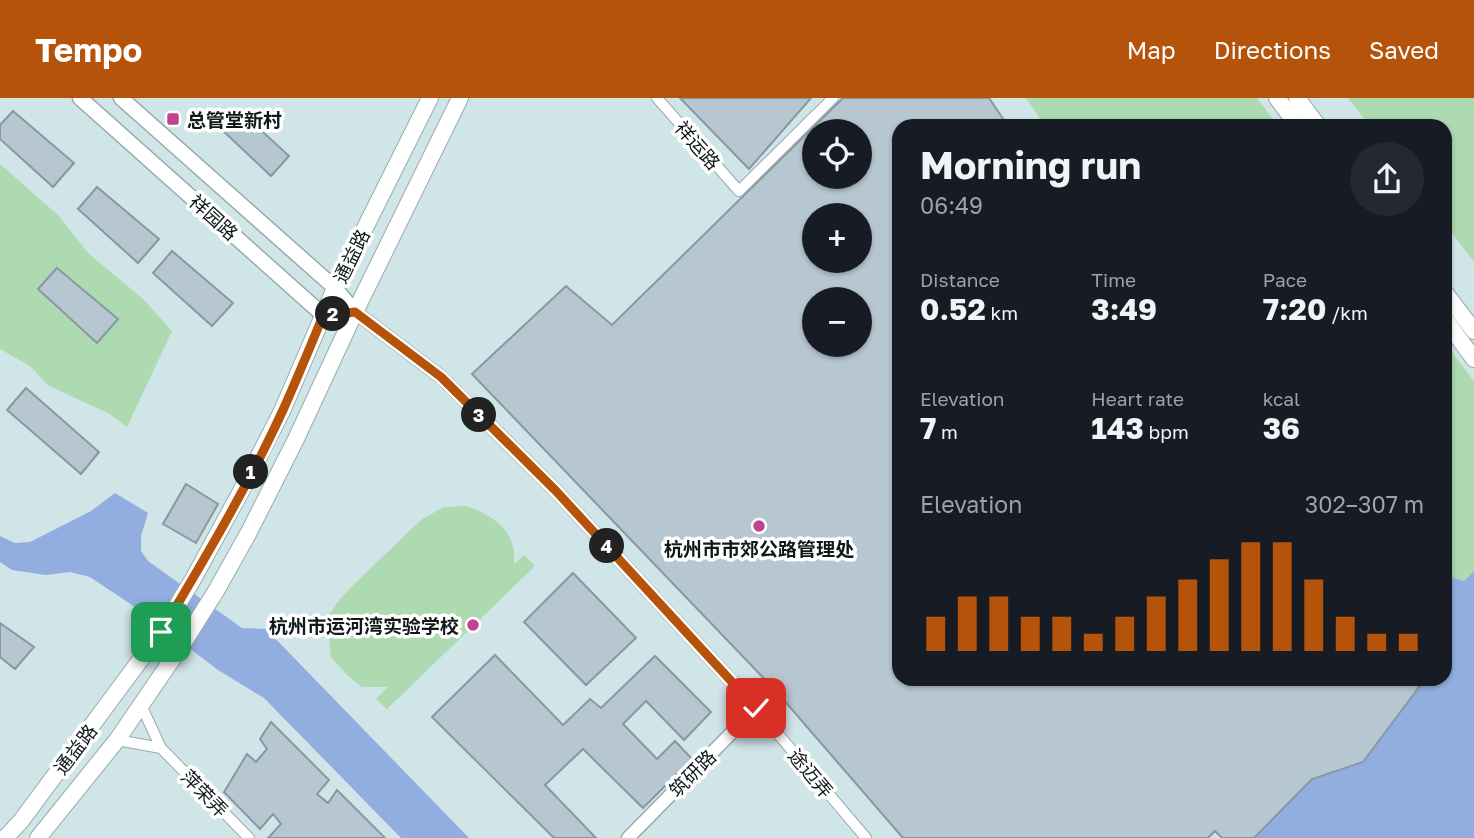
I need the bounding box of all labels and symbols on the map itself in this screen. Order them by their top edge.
place label: 总管堂新村 [187,108,282,131]
marker: 总管堂新村 [165,111,181,127]
street label: 祥运路 [671,116,725,174]
street label: 祥园路 [185,189,243,245]
street label: 通益路 [328,225,374,287]
pin: 2 [316,296,350,332]
pin: 3 [462,398,496,432]
pin: 1 [233,454,268,490]
marker: 杭州市市郊公路管理处 [751,518,767,534]
pin: 4 [590,528,624,564]
place label: 杭州市市郊公路管理处 [664,537,854,560]
pin [131,602,191,662]
place label: 杭州市运河湾实验学校 [269,614,459,637]
marker: 杭州市运河湾实验学校 [465,617,481,633]
pin [726,678,786,738]
street label: 通益路 [49,719,101,779]
street label: 途迈弄 [784,744,838,802]
street label: 筑研路 [664,745,720,801]
street label: 萍荣弄 [177,765,233,821]

